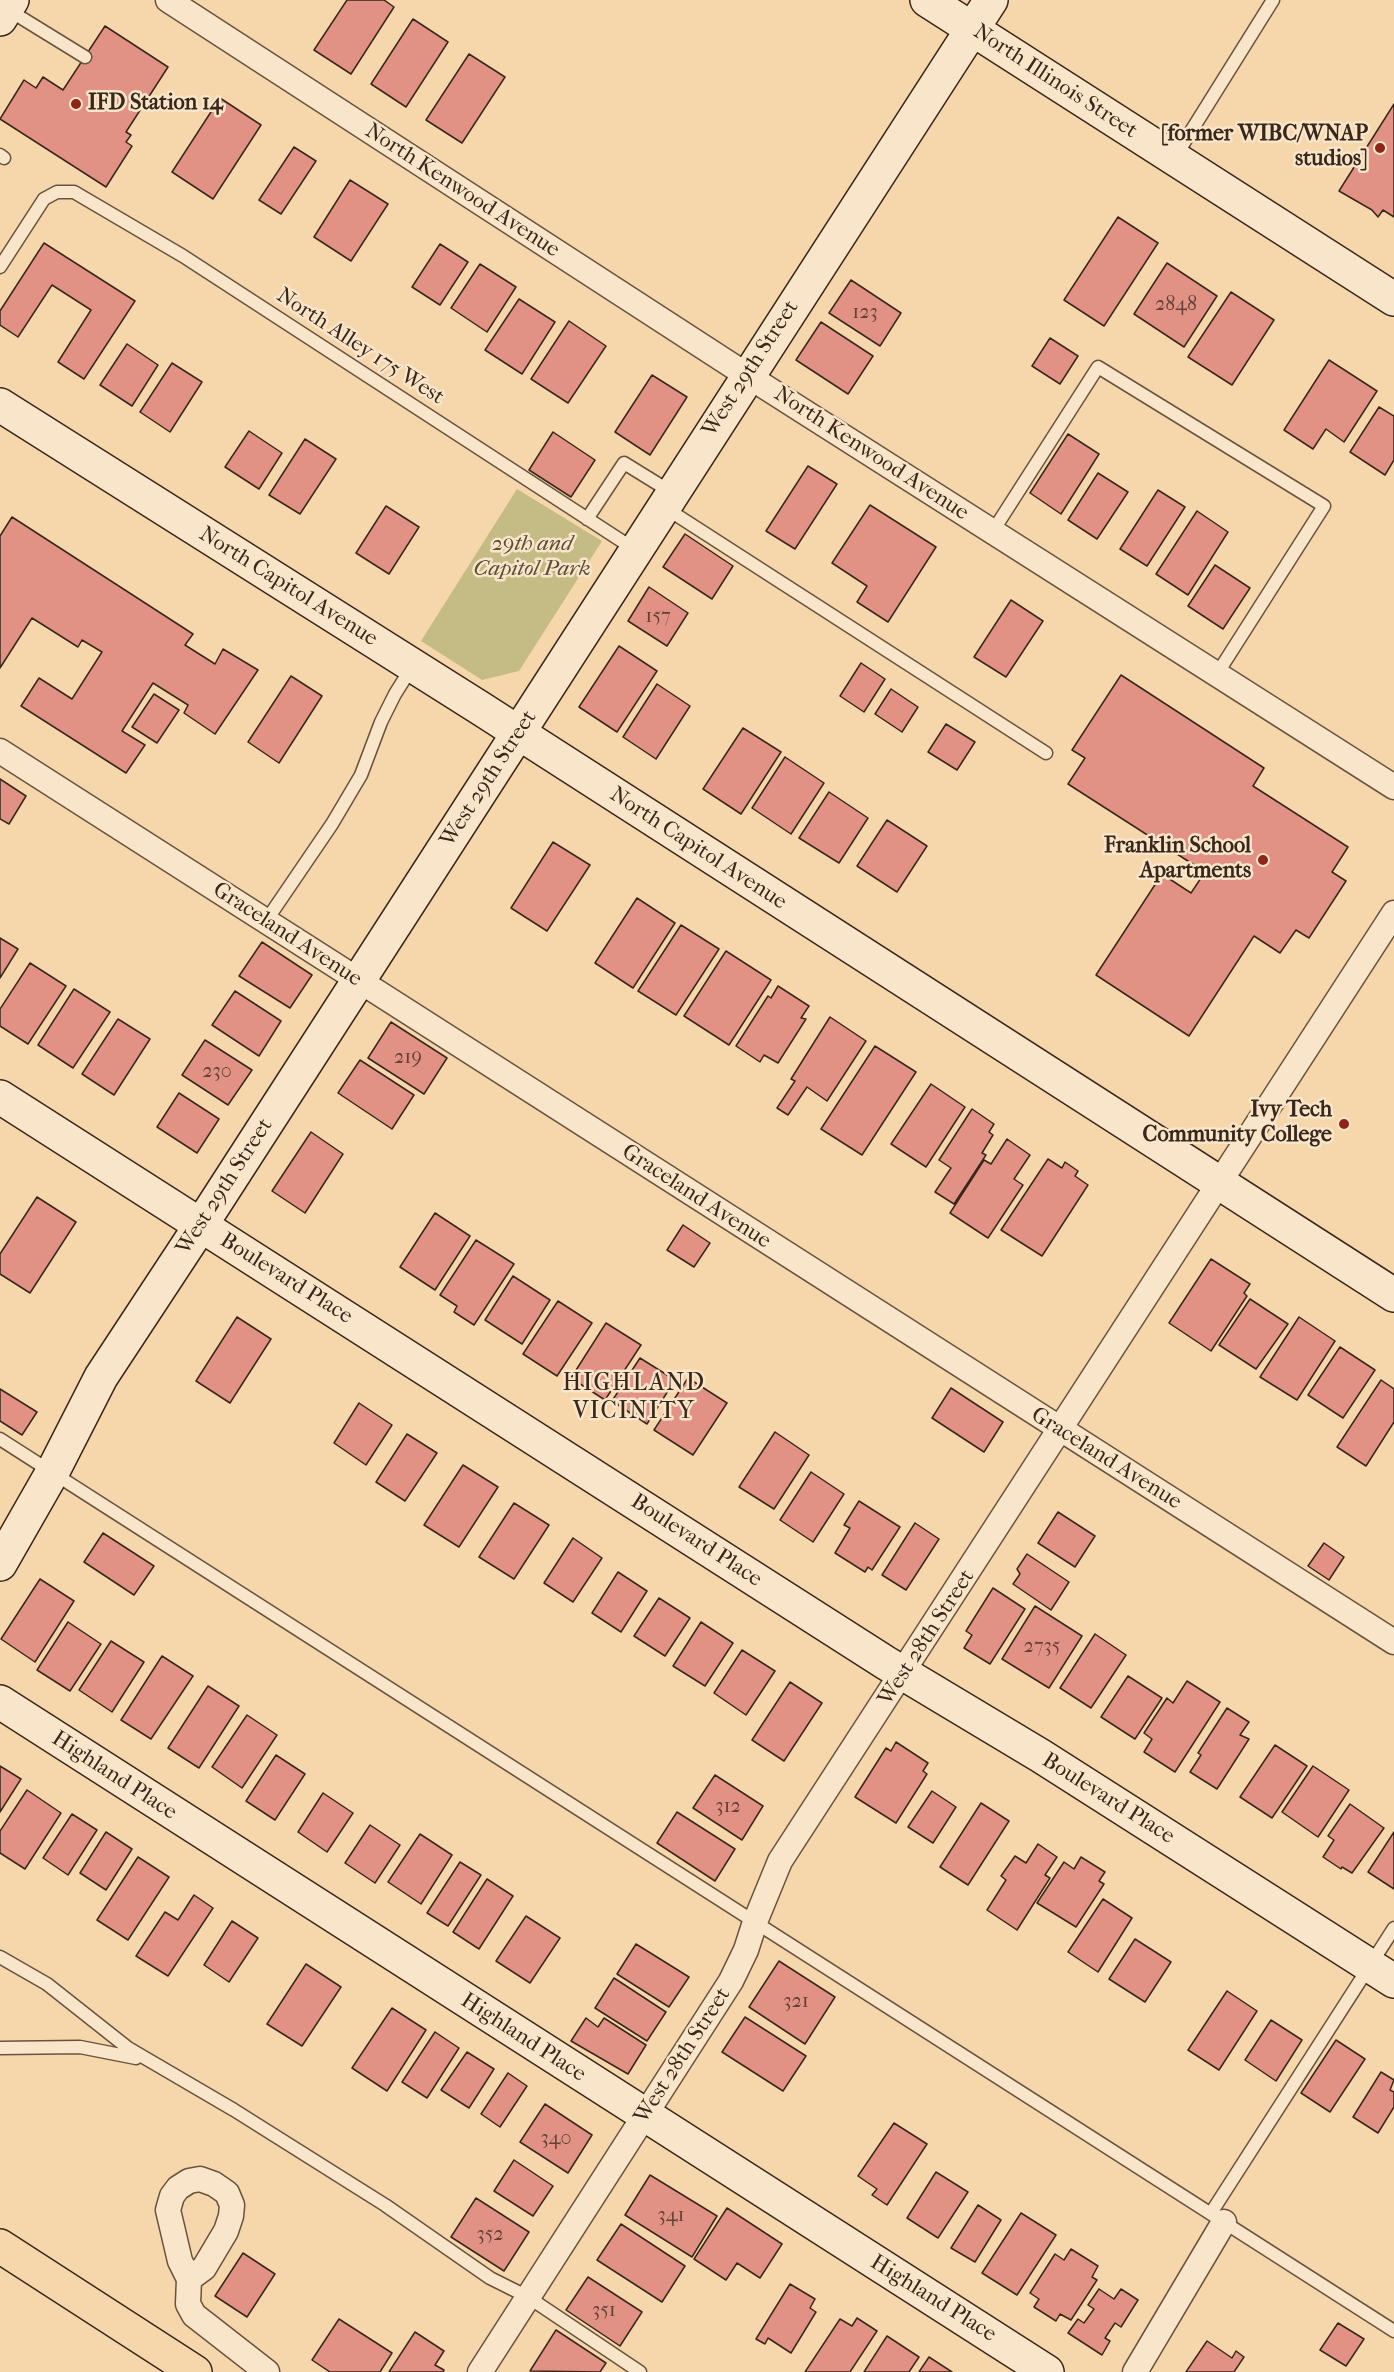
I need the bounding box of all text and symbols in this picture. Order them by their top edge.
street label: North Illinois Street [968,19,1142,145]
place label: IFD Station 14 [88,91,223,117]
marker: IFD Station 14 [69,97,83,111]
street label: North Kenwood Avenue [360,118,564,264]
place label: [former WIBC/WNAP studios] [1160,122,1368,174]
marker: [former WIBC/WNAP studios] [1373,141,1387,155]
street label: North Alley 175 West [271,283,449,411]
house number: 2848 [1155,293,1197,317]
street label: West 29th Street [697,296,805,442]
house number: 123 [852,301,878,325]
street label: North Kenwood Avenue [769,381,973,527]
street label: North Capitol Avenue [194,521,382,653]
park label: 29th and Capitol Park [473,532,591,584]
house number: 157 [645,605,671,629]
street label: West 29th Street [435,706,543,852]
street label: North Capitol Avenue [605,782,791,916]
place label: Franklin School Apartments [1104,834,1251,885]
marker: Franklin School Apartments [1256,853,1270,867]
street label: Graceland Avenue [208,877,366,993]
house number: 219 [394,1046,422,1070]
house number: 230 [202,1060,232,1084]
place label: Ivy Tech Community College [1143,1098,1332,1150]
street label: West 29th Street [171,1114,279,1260]
marker: Ivy Tech Community College [1337,1117,1351,1131]
street label: Graceland Avenue [617,1139,775,1255]
street label: Boulevard Place [215,1228,357,1330]
district label: HIGHLAND VICINITY [562,1370,706,1426]
street label: Graceland Avenue [1026,1402,1186,1516]
street label: Boulevard Place [625,1489,767,1593]
street label: West 28th Street [873,1565,981,1711]
house number: 2735 [1024,1635,1060,1659]
street label: Highland Place [47,1726,181,1826]
street label: Boulevard Place [1037,1748,1179,1850]
house number: 312 [715,1795,741,1819]
street label: West 28th Street [629,1983,737,2129]
street label: Highland Place [456,1988,590,2088]
house number: 321 [783,1990,809,2014]
house number: 340 [540,2127,572,2151]
house number: 341 [657,2204,685,2228]
house number: 352 [476,2223,504,2247]
street label: Highland Place [865,2250,1001,2348]
house number: 351 [592,2299,616,2323]

